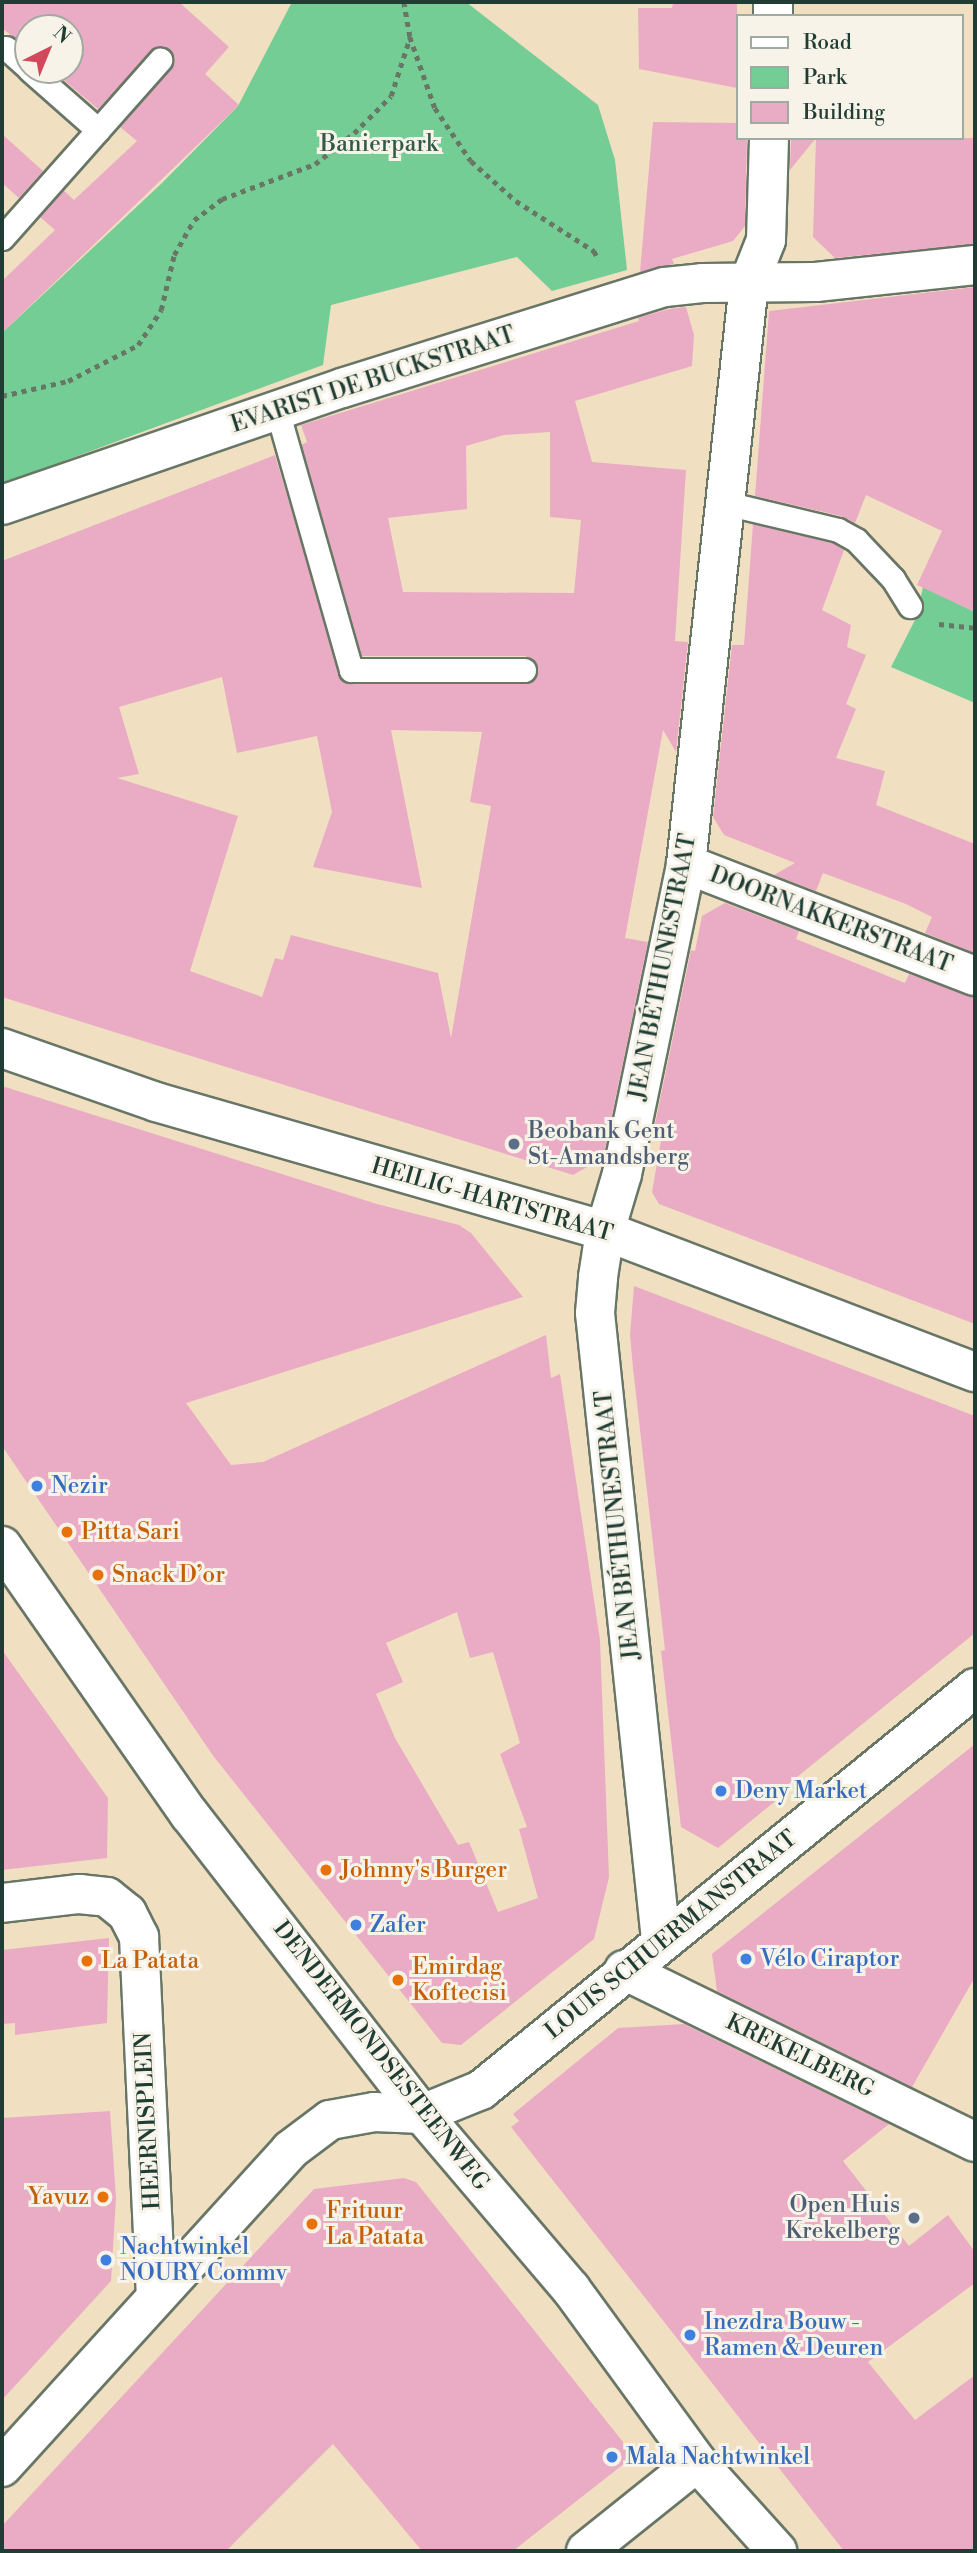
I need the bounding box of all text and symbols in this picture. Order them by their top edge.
north arrow [14,14,84,84]
legend [736,14,963,140]
text: N [48,21,76,49]
text: Road [803,30,852,56]
text: Park [803,65,847,91]
text: Building [803,100,885,126]
park label: Banierpark [320,130,438,158]
street label: EVARIST DE BUCKSTRAAT [227,321,519,439]
street label: JEAN BÉTHUNESTRAAT [624,832,702,1102]
street label: DOORNAKKERSTRAAT [706,861,956,979]
place label: Beobank Gent St-Amandsberg [528,1117,689,1171]
marker: Beobank Gent St-Amandsberg [506,1136,522,1152]
street label: HEILIG-HARTSTRAAT [368,1152,616,1248]
street label: JEAN BÉTHUNESTRAAT [590,1389,646,1661]
place label: Nezir [51,1472,108,1500]
marker: Nezir [29,1478,45,1494]
place label: Pitta Sari [81,1518,180,1546]
marker: Pitta Sari [59,1524,75,1540]
place label: Snack D’or [112,1561,225,1589]
marker: Snack D’or [90,1567,106,1583]
place label: Deny Market [735,1777,867,1805]
marker: Deny Market [713,1783,729,1799]
street label: LOUIS SCHUERMANSTRAAT [539,1825,803,2045]
place label: Johnny's Burger [340,1856,507,1884]
marker: Johnny's Burger [318,1862,334,1878]
place label: Zafer [370,1911,426,1939]
street label: DENDERMONDSESTEENWEG [267,1916,495,2196]
marker: Zafer [348,1917,364,1933]
place label: Vélo Ciraptor [760,1945,899,1973]
place label: La Patata [101,1947,199,1975]
marker: Vélo Ciraptor [738,1951,754,1967]
marker: La Patata [79,1953,95,1969]
place label: Emirdag Koftecisi [412,1953,507,2007]
marker: Emirdag Koftecisi [390,1972,406,1988]
street label: KREKELBERG [722,2008,878,2104]
street label: HEERNISPLEIN [130,2031,166,2211]
place label: Yavuz [28,2183,89,2211]
marker: Yavuz [95,2189,111,2205]
place label: Open Huis Krekelberg [785,2191,900,2245]
place label: Frituur La Patata [326,2197,424,2251]
marker: Open Huis Krekelberg [906,2210,922,2226]
marker: Frituur La Patata [304,2216,320,2232]
place label: Nachtwinkel NOURY Commv [120,2233,287,2287]
marker: Nachtwinkel NOURY Commv [98,2252,114,2268]
place label: Inezdra Bouw - Ramen & Deuren [704,2308,883,2362]
marker: Inezdra Bouw - Ramen & Deuren [682,2327,698,2343]
place label: Mala Nachtwinkel [626,2443,810,2471]
marker: Mala Nachtwinkel [604,2449,620,2465]

